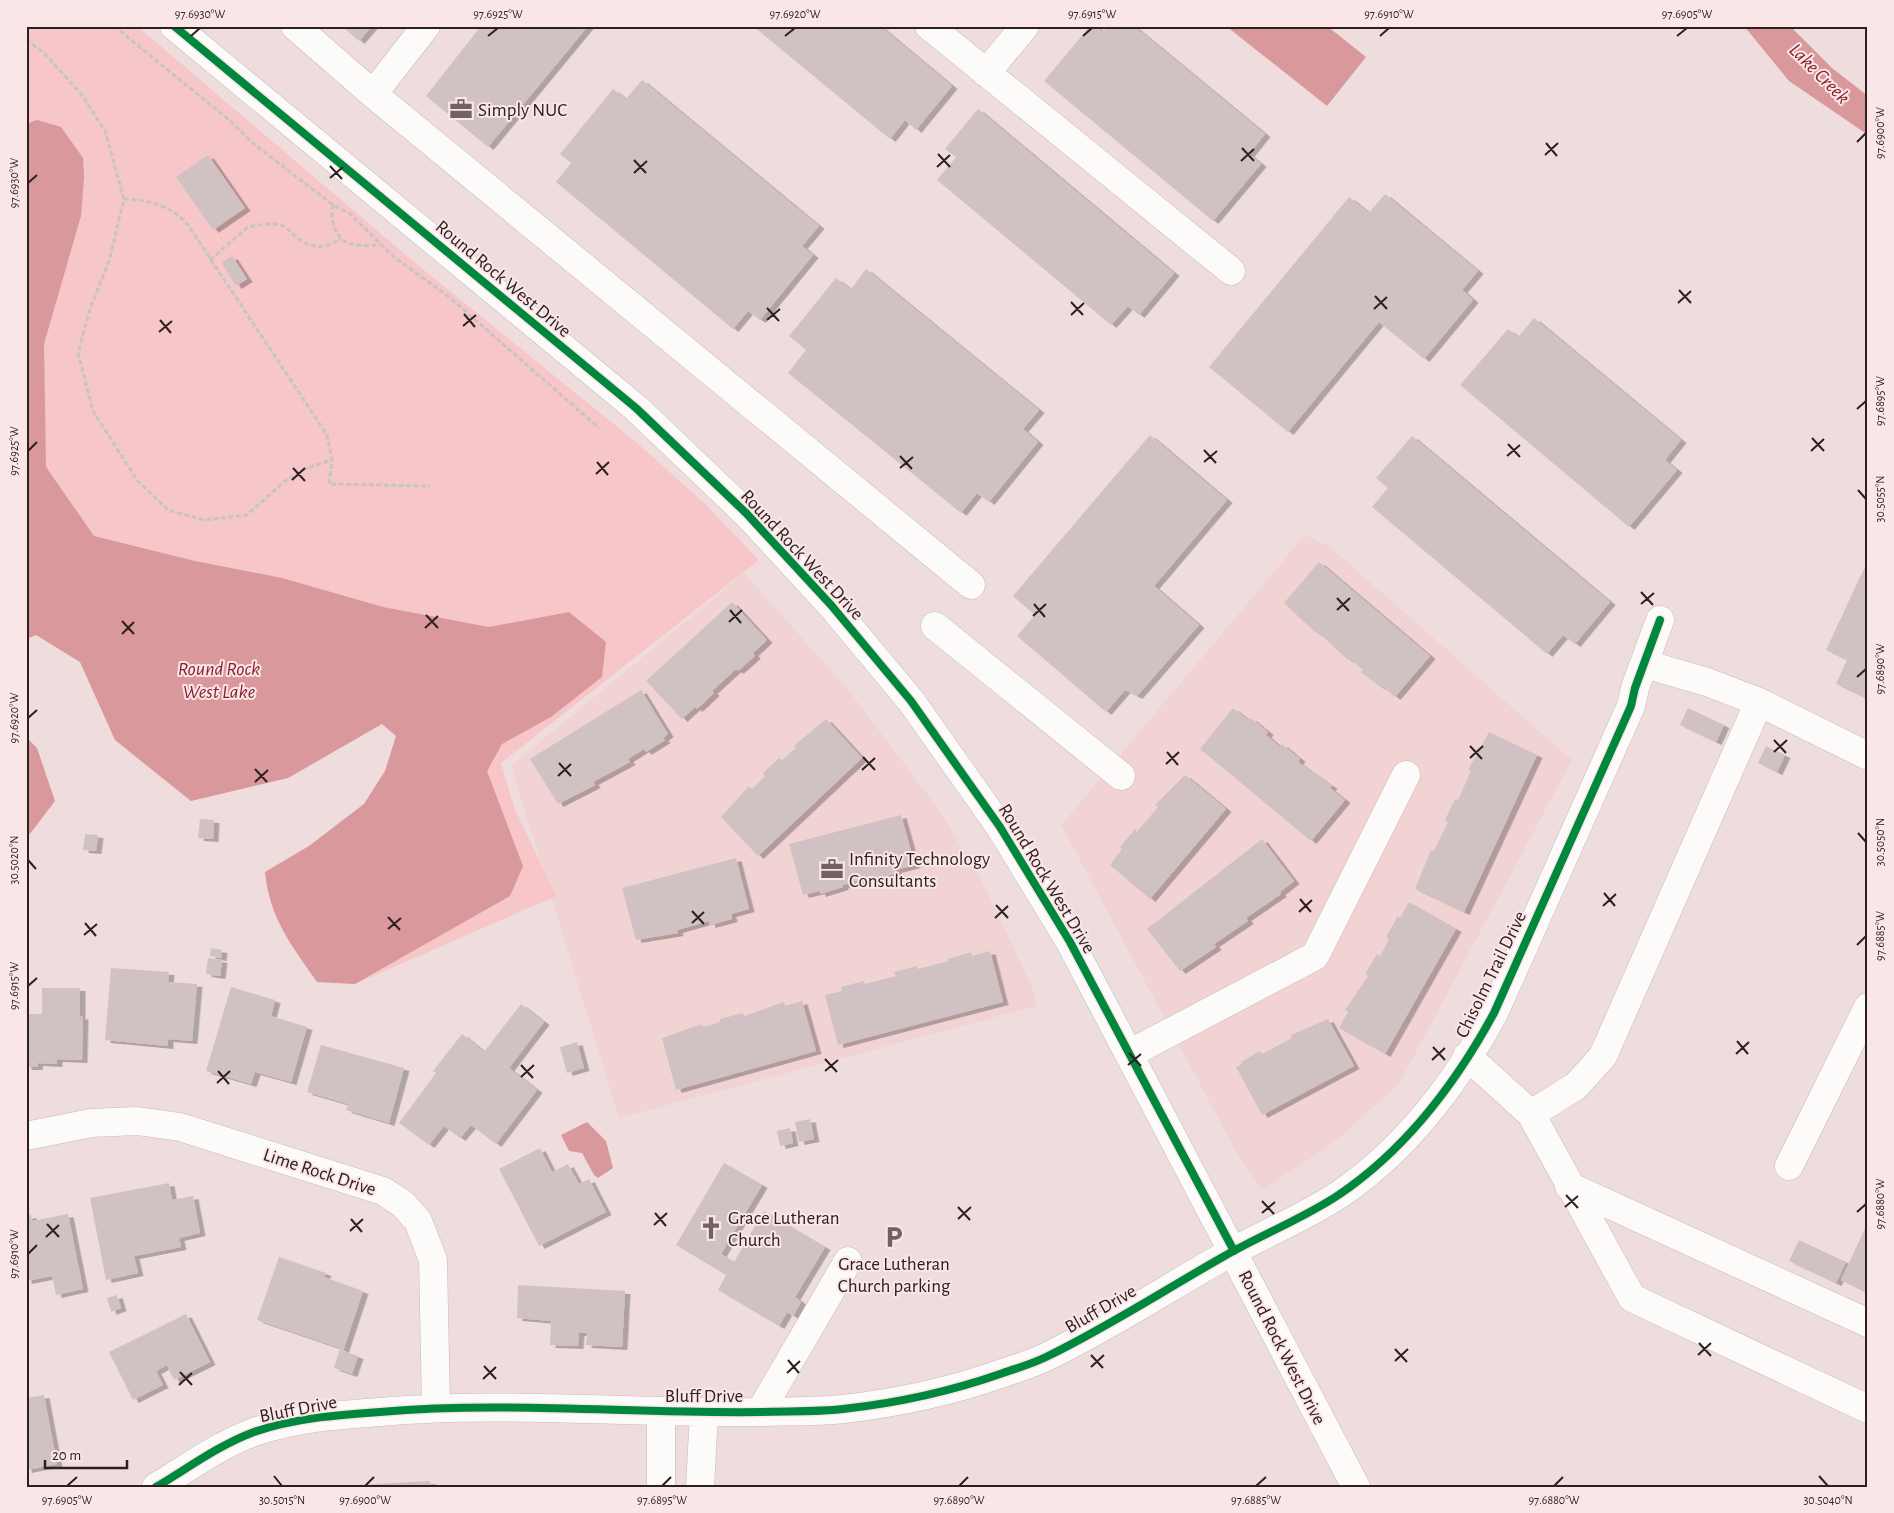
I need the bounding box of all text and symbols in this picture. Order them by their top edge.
text: 97.6930°W [175,8,225,20]
text: 97.6925°W [473,8,523,20]
text: 97.6920°W [770,8,821,20]
text: 97.6915°W [1068,8,1116,20]
text: 97.6910°W [1364,8,1414,20]
text: 97.6905°W [1662,8,1712,20]
water label: Lake Creek [1785,40,1853,108]
office icon: Simply NUC [448,96,474,122]
place label: Simply NUC [478,101,567,120]
text: 97.6900°W [1874,107,1886,159]
text: 97.6930°W [8,158,20,208]
street label: Round Rock West Drive [432,217,574,341]
text: 97.6895°W [1874,376,1886,426]
text: 97.6925°W [8,426,20,476]
text: 30.5055°N [1874,475,1886,523]
street label: Round Rock West Drive [737,486,867,624]
text: 97.6890°W [1874,643,1886,695]
water label: Round Rock West Lake [178,659,260,702]
text: 97.6920°W [8,692,20,743]
street label: Round Rock West Drive [995,801,1099,957]
text: 30.5050°N [1874,818,1886,866]
text: 30.5020°N [8,836,20,884]
place label: Infinity Technology Consultants [849,850,990,891]
office icon: Infinity Technology Consultants [819,856,845,882]
street label: Chisolm Trail Drive [1452,908,1530,1041]
text: 97.6885°W [1874,911,1886,961]
text: 97.6915°W [8,962,20,1010]
street label: Lime Rock Drive [261,1145,378,1200]
text: 97.6880°W [1874,1178,1886,1230]
place label: Grace Lutheran Church [728,1209,840,1250]
church icon: Grace Lutheran Church [698,1215,724,1241]
parking icon: Grace Lutheran Church parking [881,1224,907,1250]
text: 97.6910°W [8,1229,20,1279]
place label: Grace Lutheran Church parking [838,1255,951,1296]
street label: Round Rock West Drive [1235,1267,1329,1428]
street label: Bluff Drive [1062,1281,1140,1337]
street label: Bluff Drive [665,1387,743,1406]
street label: Bluff Drive [258,1393,339,1426]
scale bar [45,1438,128,1470]
text: 20 m [52,1448,81,1463]
text: 97.6905°W [42,1494,92,1506]
text: 30.5015°N [259,1494,305,1506]
text: 97.6900°W [339,1494,391,1506]
text: 97.6895°W [637,1494,687,1506]
text: 97.6890°W [933,1494,985,1506]
text: 97.6885°W [1231,1494,1281,1506]
text: 97.6880°W [1528,1494,1580,1506]
text: 30.5040°N [1803,1494,1853,1506]

